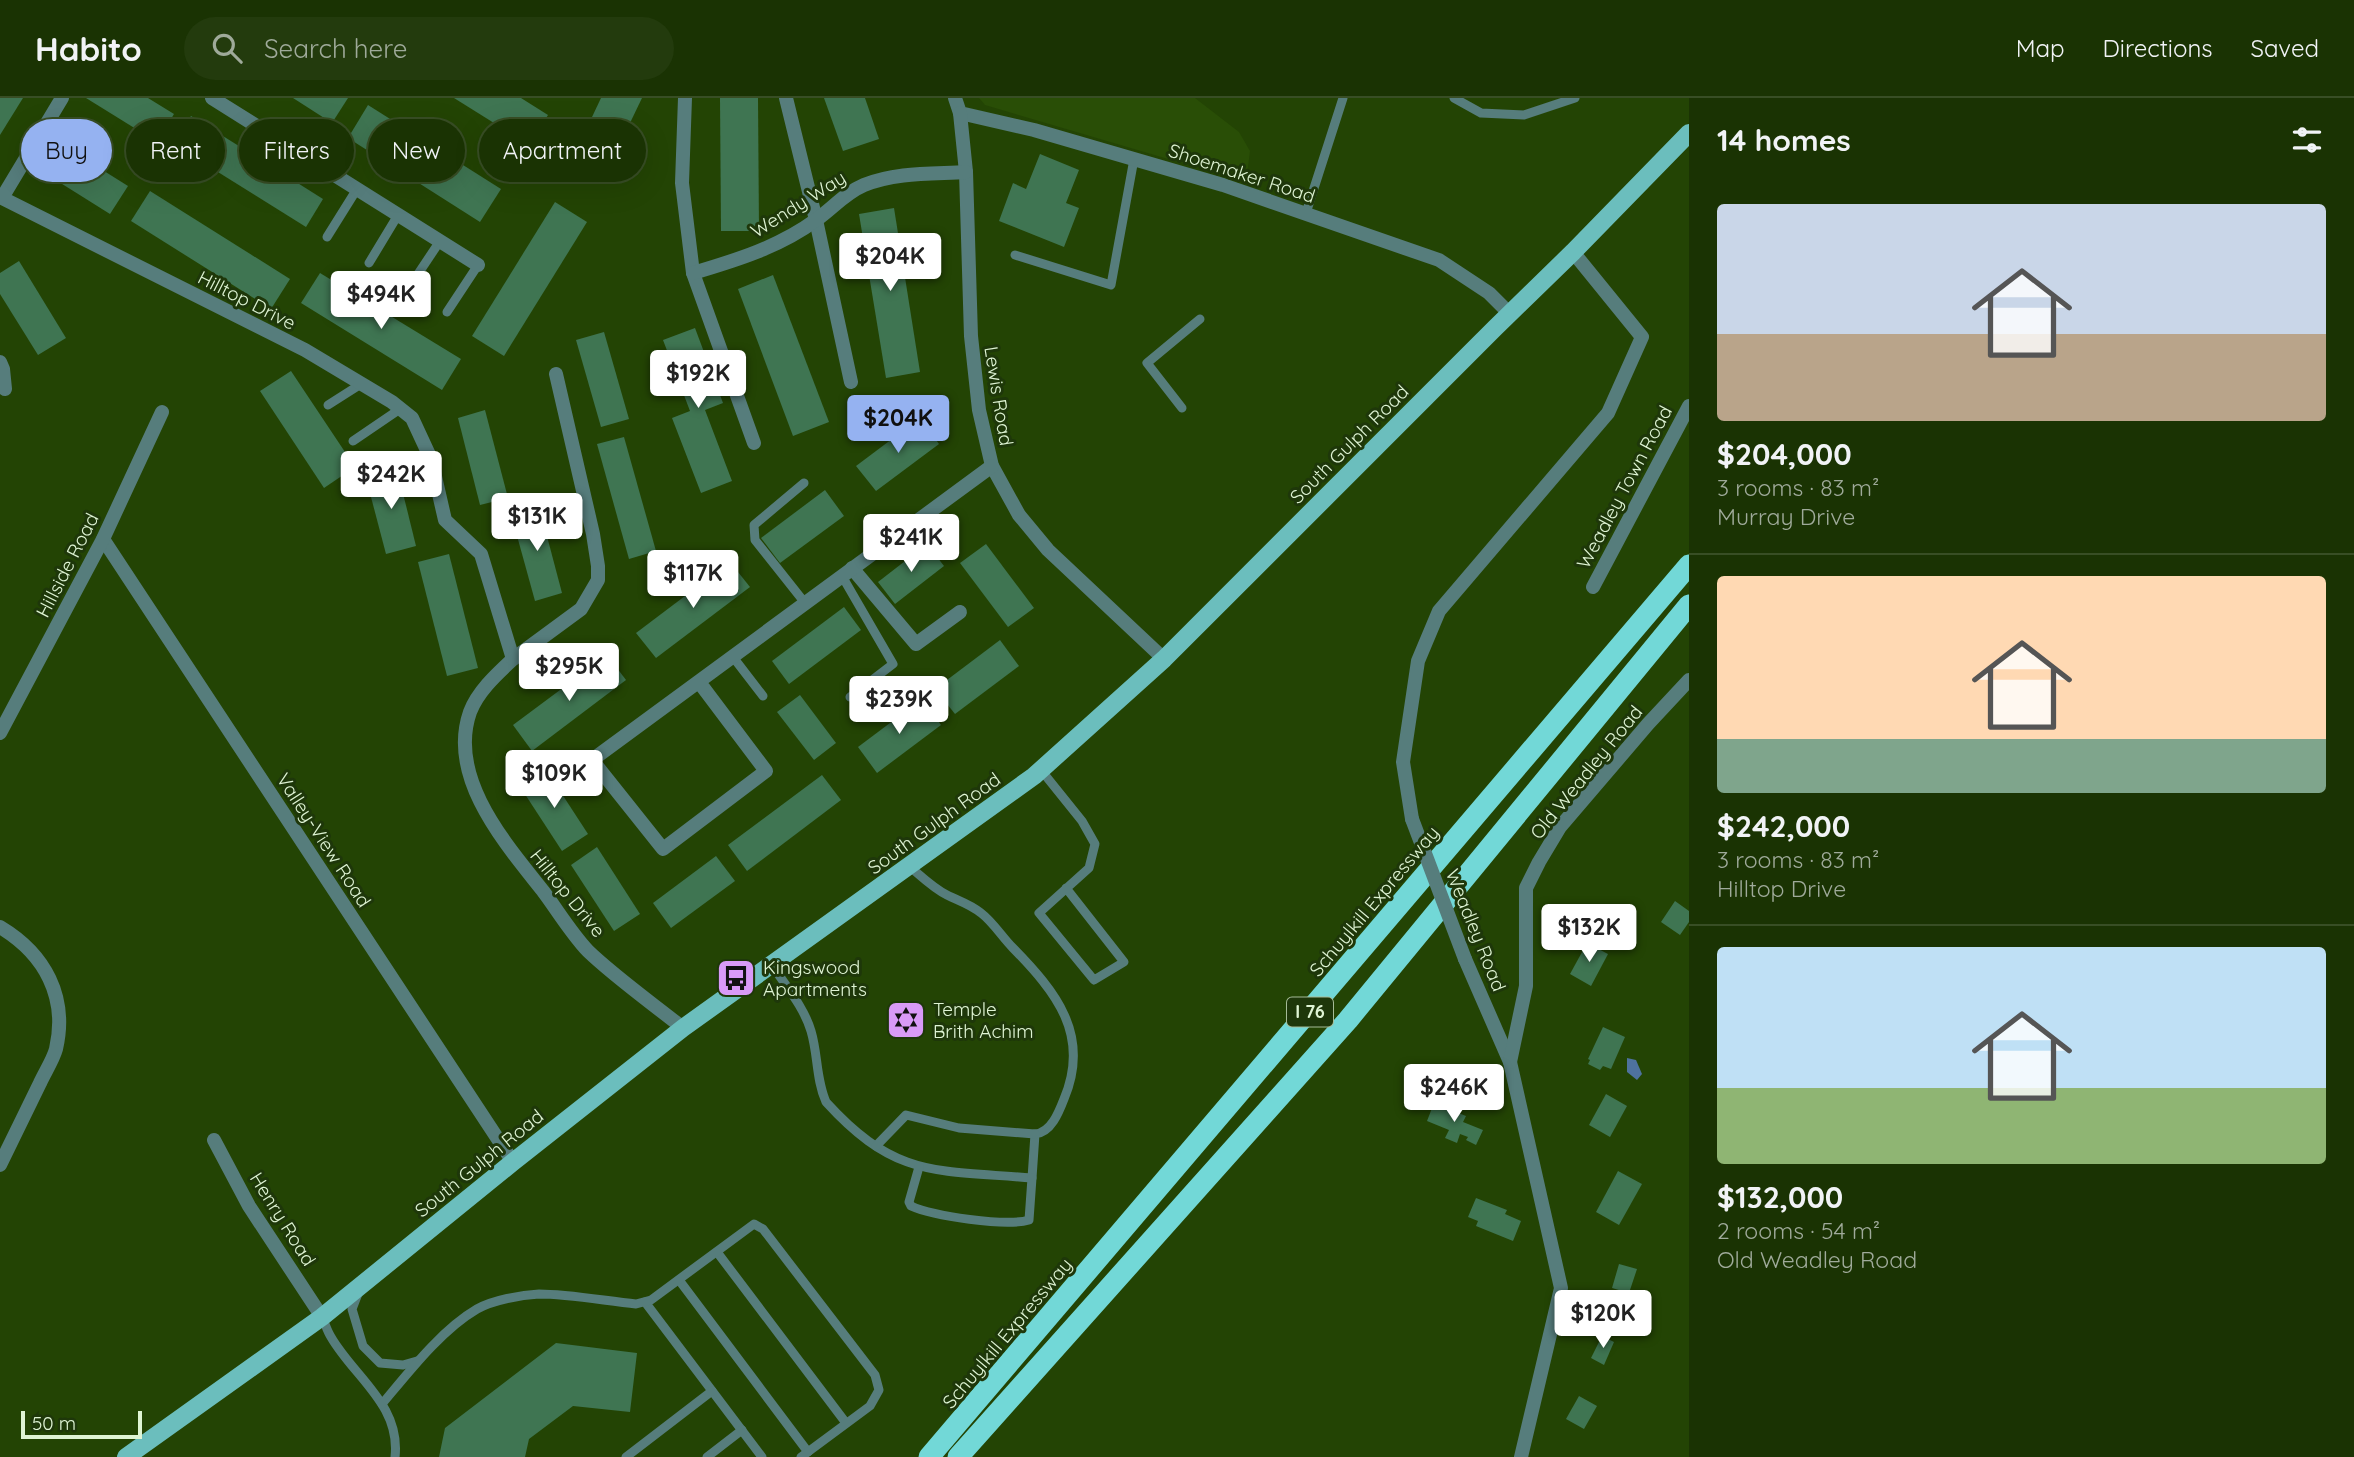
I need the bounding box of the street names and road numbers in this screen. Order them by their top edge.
street label: Shoemaker Road [1166,138,1318,208]
street label: Wendy Way [746,165,850,243]
street label: Hilltop Drive [194,265,300,335]
street label: Lewis Road [979,345,1019,447]
street label: South Gulph Road [1285,380,1413,508]
street label: Weadley Town Road [1571,401,1677,573]
street label: Hillside Road [30,509,104,621]
street label: Old Weadley Road [1525,700,1647,844]
street label: South Gulph Road [863,767,1005,879]
street label: Valley-View Road [272,768,376,912]
street label: Schuylkill Expressway [1304,821,1444,981]
street label: Hilltop Drive [525,844,611,942]
street label: Weadley Road [1441,865,1511,995]
road number: I 76 [1287,998,1333,1027]
street label: South Gulph Road [410,1104,548,1222]
street label: Henry Road [245,1168,321,1270]
street label: Schuylkill Expressway [937,1253,1077,1413]

